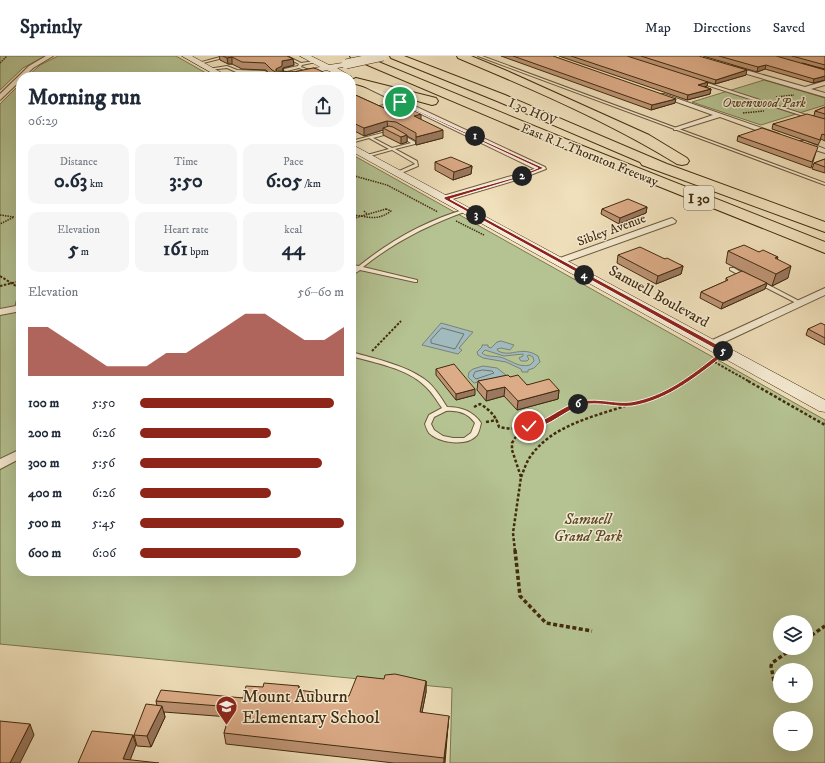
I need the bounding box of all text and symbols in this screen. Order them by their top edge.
text: Sprintly [20,16,82,39]
text: Map [645,19,671,37]
text: Directions [693,19,751,37]
text: Saved [773,19,805,37]
text: Morning run [28,84,141,111]
button: share [302,85,344,127]
pin [383,85,417,119]
icon: arrive [389,91,411,113]
street label: I 30 HOV [506,95,560,130]
park label: Owenwood Park [722,95,806,111]
text: 06:29 [28,113,58,129]
street label: East R L Thornton Freeway [518,120,662,190]
pin: 1 [465,126,485,146]
text: 1 [473,129,477,143]
text: Distance [60,155,98,169]
text: Time [174,155,198,169]
text: Pace [283,155,304,169]
pin: 2 [512,166,532,186]
text: 0.63 [54,169,87,194]
text: 3:50 [169,169,203,194]
text: 6:05 [266,169,302,194]
text: 2 [519,169,525,183]
text: km [87,177,103,191]
text: /km [302,177,321,191]
road number: I 30 [684,186,714,210]
pin: 3 [466,205,486,225]
text: 3 [474,208,478,222]
street label: Sibley Avenue [575,210,648,250]
text: Elevation [57,223,100,237]
text: Heart rate [163,223,209,237]
text: kcal [284,223,302,237]
text: 5 [68,237,78,262]
text: 161 [163,237,188,262]
text: 44 [282,237,305,262]
text: m [78,245,89,259]
text: bpm [188,245,209,259]
street label: Samuell Boulevard [605,261,713,332]
pin: 4 [574,265,594,285]
text: 4 [581,268,587,282]
text: Elevation [28,284,78,300]
text: 56–60 m [298,284,344,300]
pin: 5 [713,341,733,361]
text: 5 [720,344,726,358]
pin: 6 [568,394,588,414]
text: 100 m [28,395,59,411]
text: 5:50 [92,395,115,411]
text: 6 [575,397,581,411]
pin [512,409,546,443]
icon: check [518,415,540,437]
text: 200 m [28,425,61,441]
text: 6:26 [92,425,115,441]
text: 300 m [28,455,59,471]
text: 5:56 [92,455,115,471]
text: 400 m [28,485,62,501]
text: 6:26 [92,485,115,501]
park label: Samuell Grand Park [554,510,623,546]
text: 500 m [28,515,61,531]
text: 5:45 [92,515,116,531]
text: 600 m [28,545,61,561]
text: 6:06 [92,545,116,561]
map controls [773,615,813,751]
button: layers [773,615,813,655]
button: + [773,663,813,703]
place label: Mount Auburn Elementary School [242,686,380,729]
school or university icon: Mount Auburn Elementary School [213,693,239,726]
button: − [773,711,813,751]

